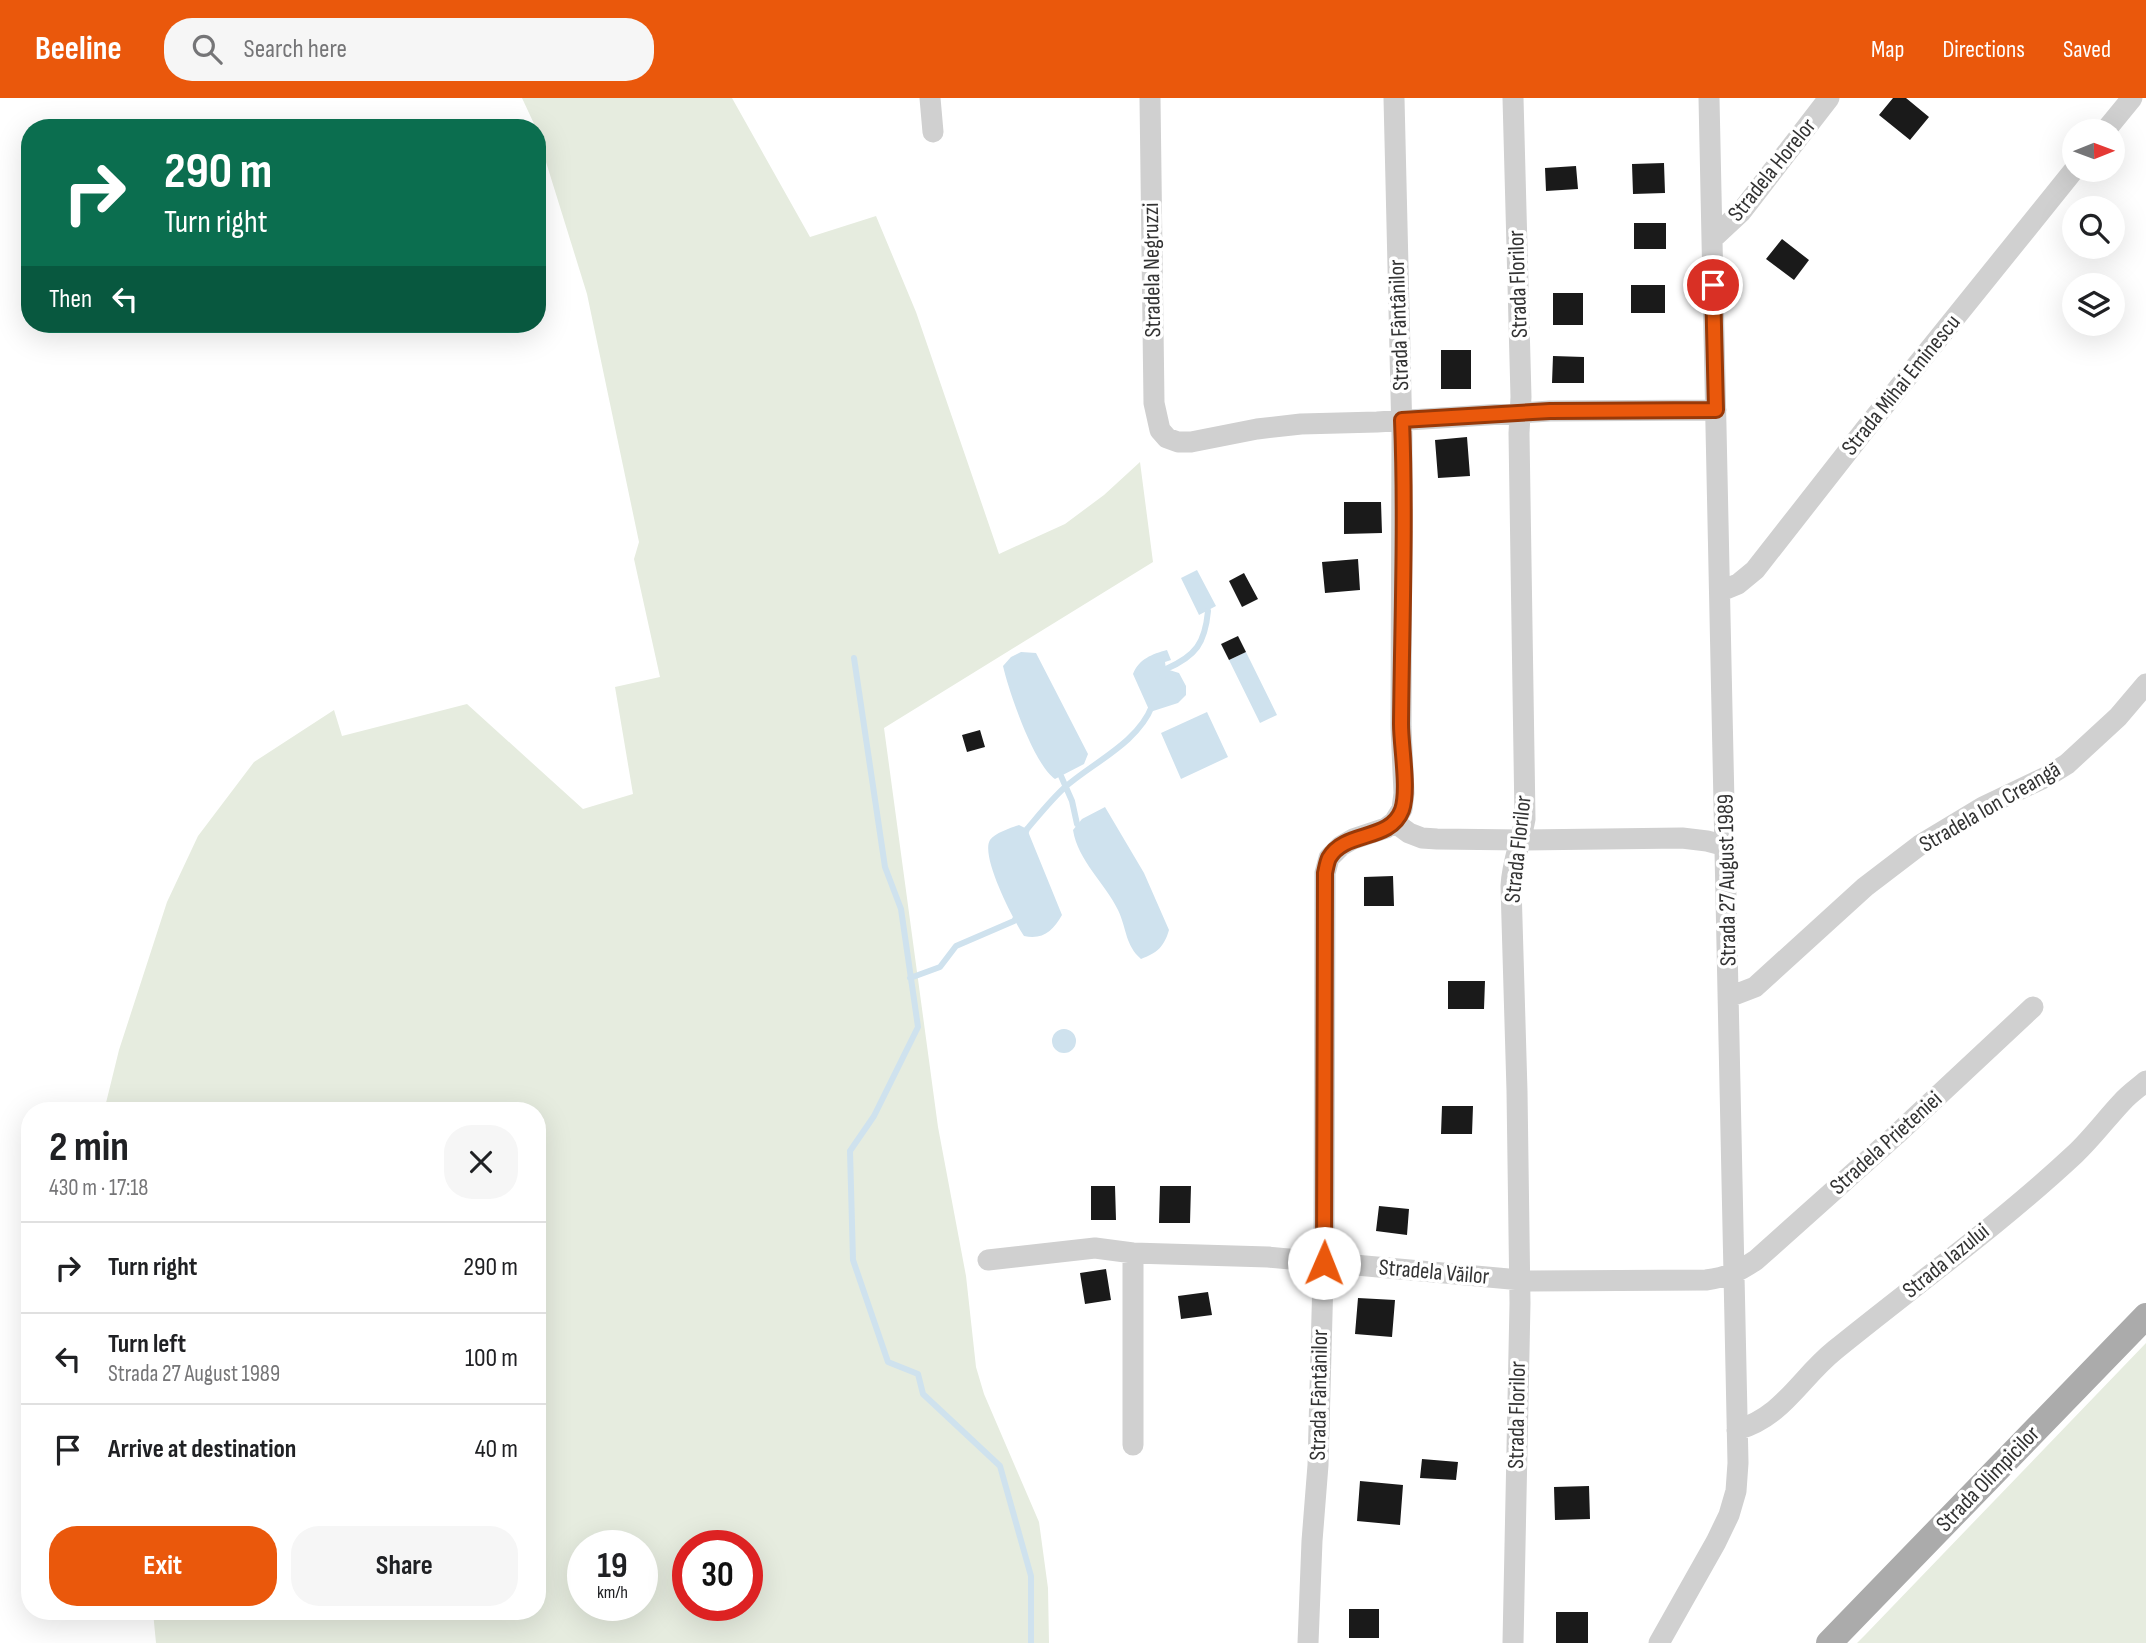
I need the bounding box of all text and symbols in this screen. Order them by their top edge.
search box [164,18,654,81]
text: Beeline [35,29,122,69]
icon: search [188,30,226,68]
text: Search here [244,34,347,65]
text: Map [1871,35,1904,64]
text: Directions [1942,35,2025,64]
text: Saved [2063,35,2111,64]
street label: Stradela Horelor [1722,112,1822,227]
north arrow [2062,119,2124,182]
map controls [2062,119,2125,336]
text: 290 m [164,143,272,202]
icon: right [49,147,140,238]
button: search [2062,196,2125,259]
street label: Stradela Negruzzi [1137,202,1167,338]
text: Turn right [164,203,268,242]
street label: Strada Florilor [1502,229,1534,338]
pin [1683,255,1743,315]
street label: Strada Fântânilor [1383,258,1415,391]
icon: arrive [1694,266,1732,304]
button: layers [2062,273,2125,336]
icon: left [106,280,144,318]
text: Then [49,284,92,315]
street label: Strada Mihai Eminescu [1836,309,1966,461]
street label: Stradela Ion Creangă [1914,755,2066,859]
street label: Strada Florilor [1498,793,1538,904]
street label: Strada 27 August 1989 [1712,794,1742,966]
street label: Stradela Prieteniei [1824,1085,1948,1201]
text: 2 min [49,1122,129,1173]
button: close [444,1125,518,1199]
text: 430 m · 17:18 [49,1174,148,1202]
street label: Strada Iazului [1897,1218,1995,1304]
position arrow [1287,1226,1361,1300]
icon: right [49,1249,87,1287]
text: Turn right [108,1252,197,1283]
text: 290 m [463,1252,518,1283]
street label: Stradela Văilor [1378,1253,1491,1291]
text: Turn left [108,1329,186,1360]
street label: Strada Fântânilor [1304,1329,1334,1461]
icon: left [49,1340,87,1378]
text: 100 m [465,1343,518,1374]
text: Strada 27 August 1989 [108,1360,280,1388]
street label: Strada Florilor [1502,1360,1532,1469]
street label: Strada Olimpicilor [1930,1420,2046,1538]
icon: arrive [49,1431,87,1469]
text: Arrive at destination [108,1434,296,1465]
text: 40 m [475,1434,518,1465]
button: Exit [49,1526,277,1606]
button: Share [291,1526,518,1606]
speed limit sign: 30 [672,1530,763,1621]
text: 19 [597,1545,628,1588]
text: km/h [597,1582,628,1603]

